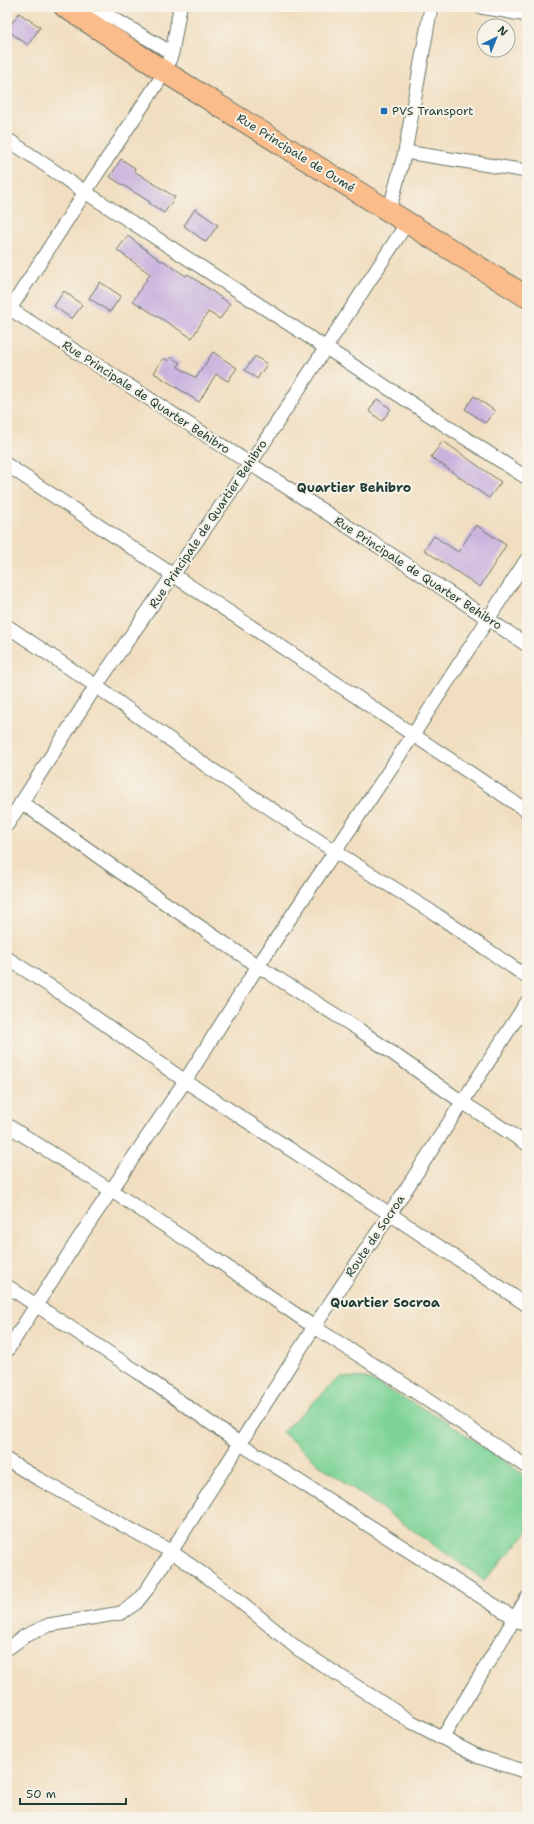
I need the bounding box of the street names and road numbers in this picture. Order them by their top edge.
street label: Rue Principale de Oumé [234,110,358,196]
street label: Rue Principale de Quarter Behibro [59,337,233,457]
street label: Rue Principale de Quartier Behibro [145,436,271,612]
street label: Rue Principale de Quarter Behibro [331,513,505,633]
street label: Route de Socroa [342,1191,409,1280]

